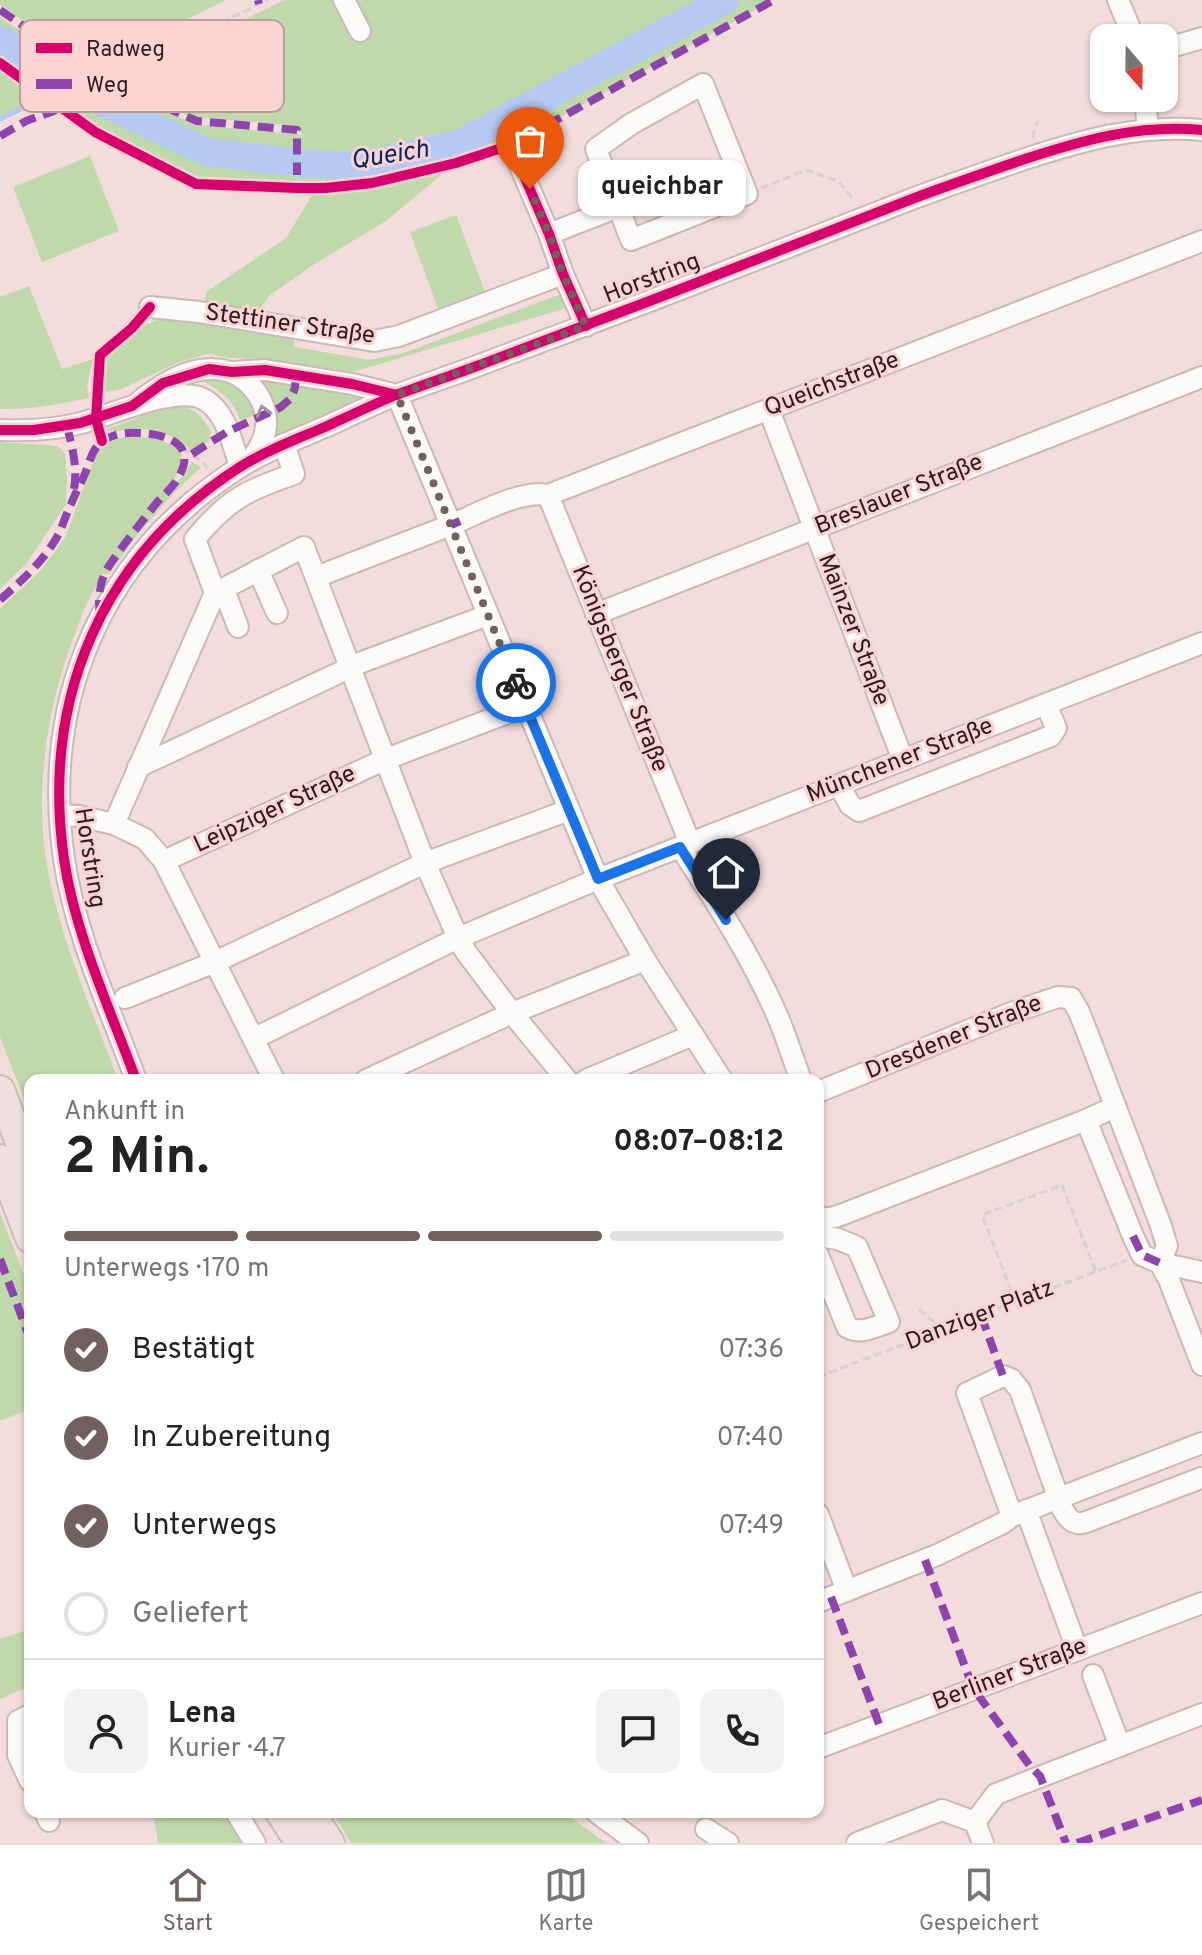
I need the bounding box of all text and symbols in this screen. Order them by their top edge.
legend [20,20,284,112]
north arrow [1090,24,1178,112]
map controls [1090,24,1178,112]
text: Radweg [86,37,165,64]
text: Weg [86,73,129,100]
pin [496,107,564,189]
icon: bag [508,119,552,163]
water label: Queich [349,134,431,178]
callout: queichbar [578,161,746,217]
text: queichbar [601,171,723,204]
street label: Horstring [599,247,705,311]
street label: Stettiner Straße [203,298,377,352]
street label: Queichstraße [760,346,904,424]
one-way arrow [255,405,272,418]
street label: Breslauer Straße [811,448,987,542]
street label: Mainzer Straße [810,550,896,710]
street label: Königsberger Straße [564,561,674,777]
courier [476,643,556,723]
icon: bike [494,661,538,705]
street label: Münchener Straße [802,712,998,810]
street label: Leipziger Straße [189,759,361,861]
street label: Horstring [66,806,112,910]
pin [692,838,760,920]
icon: home [704,850,748,894]
street label: Dresdener Straße [861,989,1047,1087]
text: Ankunft in [64,1096,185,1129]
text: 08:07–08:12 [613,1124,784,1161]
text: 2 Min. [64,1126,209,1192]
text: Unterwegs · 170 m [64,1253,269,1286]
street label: Danziger Platz [901,1274,1059,1358]
icon: check [64,1328,108,1372]
text: Bestätigt [132,1332,255,1369]
text: 07:36 [719,1334,784,1367]
icon: check [64,1416,108,1460]
text: In Zubereitung [132,1420,331,1457]
text: 07:40 [717,1422,784,1455]
icon: check [64,1504,108,1548]
text: Unterwegs [132,1508,277,1545]
text: 07:49 [718,1510,784,1543]
text: Geliefert [132,1596,249,1633]
street label: Berliner Straße [929,1632,1091,1718]
button: person [64,1689,148,1773]
button: chat [596,1689,680,1773]
button: phone [700,1689,784,1773]
text: Lena [168,1696,236,1733]
text: Kurier · 4.7 [168,1733,286,1766]
tab: Start [163,1863,213,1938]
tab: Karte [538,1863,593,1938]
tab: Gespeichert [919,1863,1039,1938]

